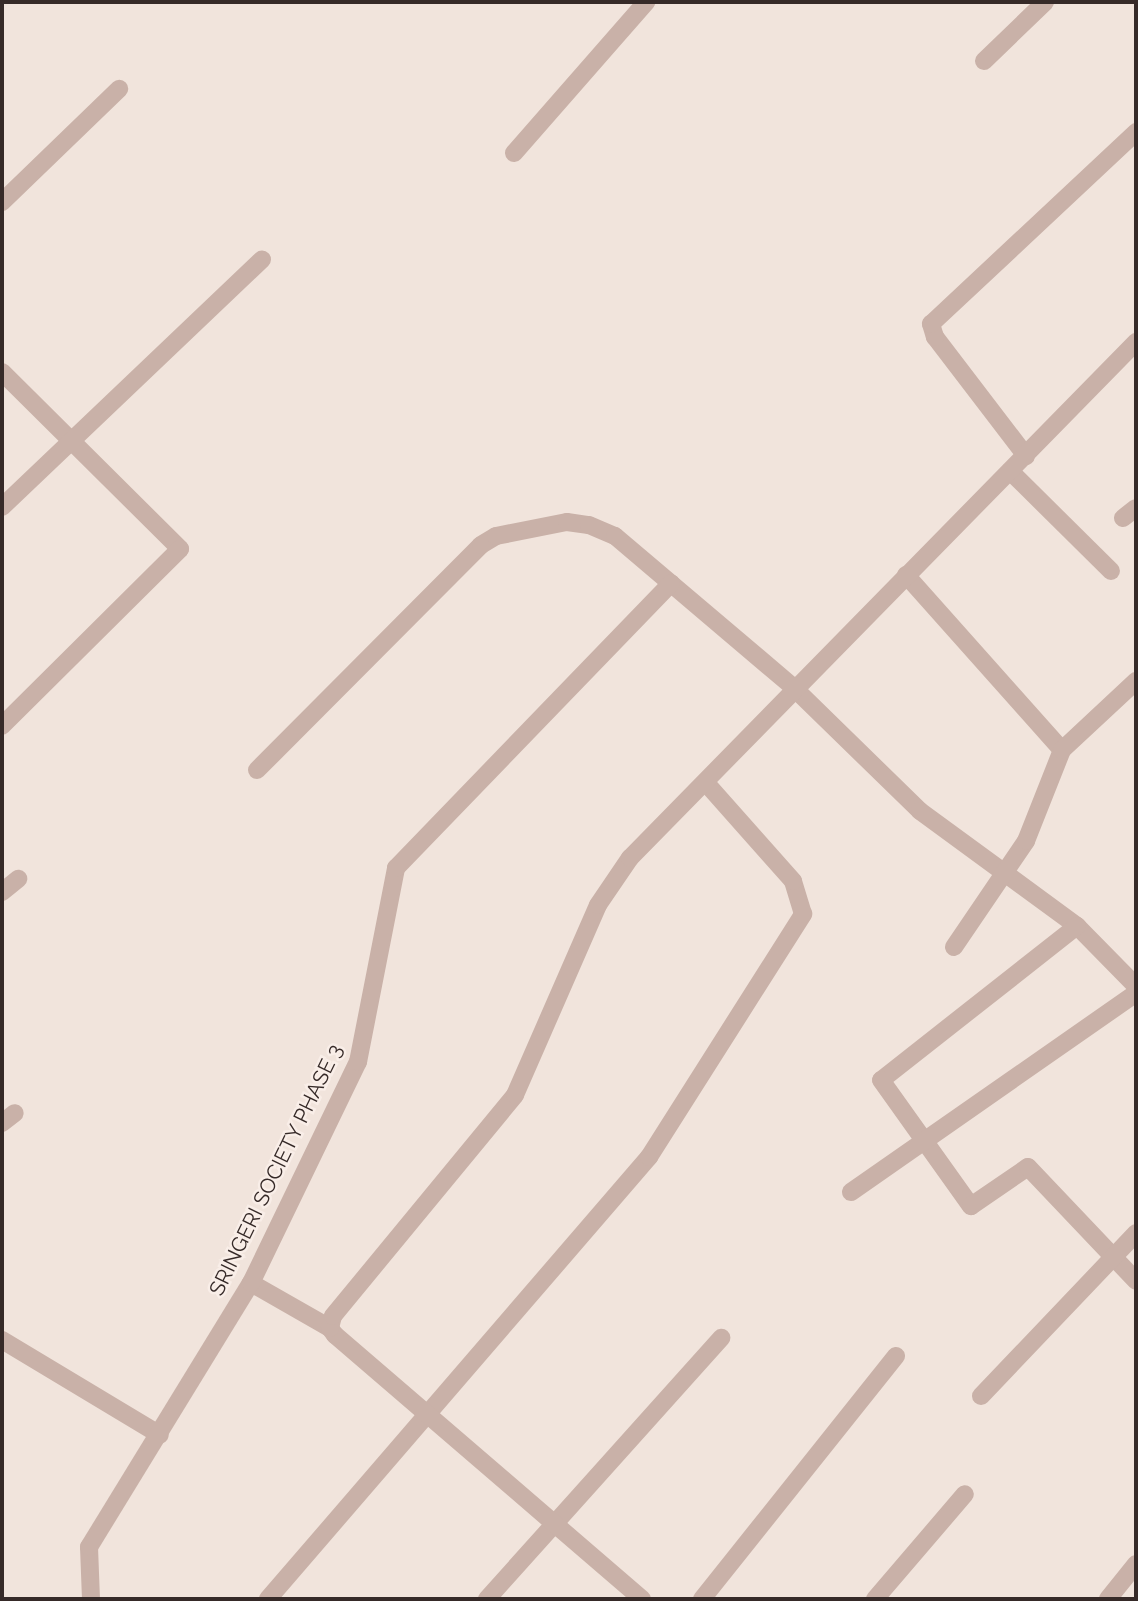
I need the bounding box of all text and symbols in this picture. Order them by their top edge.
street label: SRINGERI SOCIETY PHASE 3 [204,1040,348,1300]

